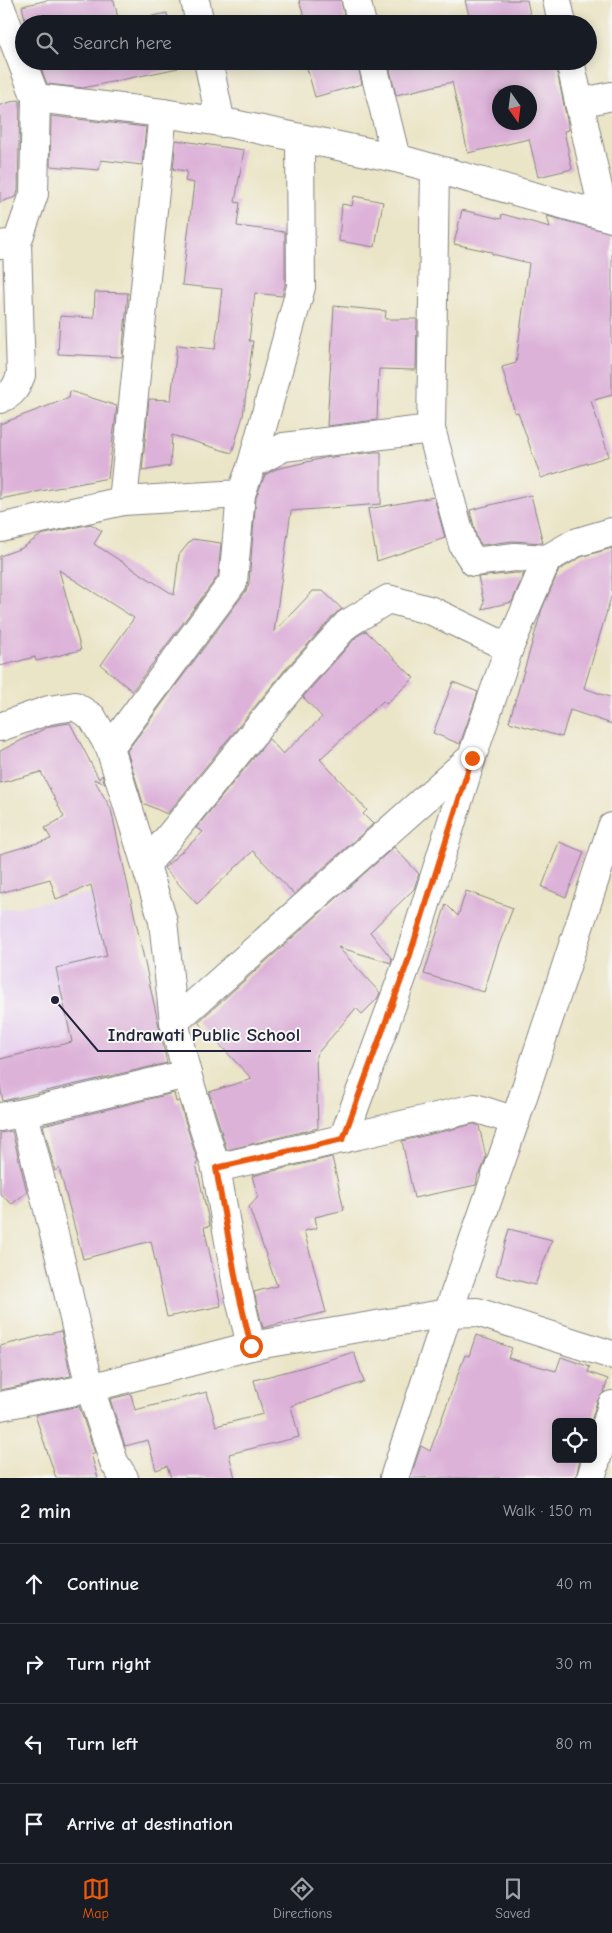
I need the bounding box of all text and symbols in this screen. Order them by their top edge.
search box [15,15,597,70]
icon: search [33,29,61,57]
text: Search here [73,32,172,54]
north arrow [492,85,537,130]
route end [461,747,484,770]
callout: Indrawati Public School [98,1017,311,1051]
text: Indrawati Public School [108,1024,300,1046]
route start [240,1335,263,1358]
map controls [552,1418,597,1463]
button: locate [552,1418,597,1463]
text: 2 min [20,1499,71,1523]
text: Walk · 150 m [503,1502,592,1520]
icon: ahead [20,1570,48,1598]
text: Continue [67,1573,139,1595]
text: 40 m [556,1575,592,1593]
icon: right [20,1650,48,1678]
text: Turn right [67,1653,151,1675]
text: 30 m [556,1655,592,1673]
icon: left [20,1730,48,1758]
text: Turn left [67,1733,138,1755]
text: 80 m [555,1735,592,1753]
icon: arrive [20,1810,48,1838]
text: Arrive at destination [67,1813,233,1835]
tab: Map [82,1875,110,1922]
tab: Directions [273,1875,332,1922]
tab: Saved [495,1875,530,1922]

